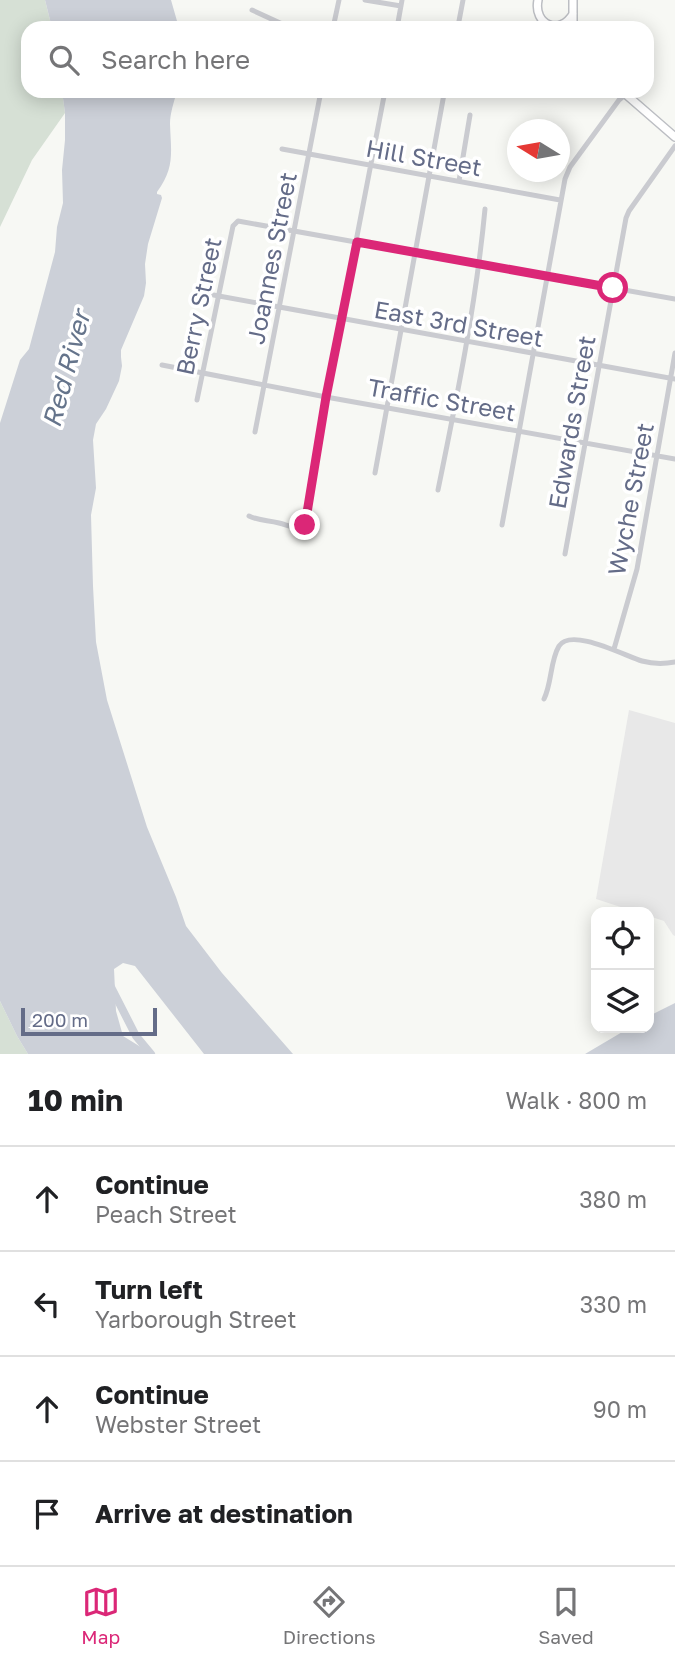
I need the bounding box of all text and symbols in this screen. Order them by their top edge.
search box [21,21,654,98]
icon: search [45,41,83,79]
text: Search here [101,44,250,75]
north arrow [507,119,570,182]
street label: Hill Street [364,133,484,181]
street label: Joannes Street [240,170,302,346]
street label: Berry Street [169,235,227,377]
route start [597,272,628,303]
street label: East 3rd Street [372,294,546,352]
water label: Red River [36,304,97,430]
street label: Edwards Street [541,333,601,511]
street label: Traffic Street [366,372,518,426]
street label: Wyche Street [601,420,659,578]
route end [289,509,320,540]
map controls [591,907,654,1033]
button: locate [591,907,654,970]
button: layers [591,970,654,1033]
scale bar [21,1005,158,1037]
text: 200 m [32,1008,88,1031]
text: 10 min [28,1082,123,1118]
text: Walk · 800 m [505,1086,647,1114]
text: Continue [95,1169,209,1200]
icon: ahead [28,1180,66,1218]
text: 380 m [579,1185,647,1213]
text: Peach Street [95,1200,237,1228]
text: Turn left [95,1274,203,1305]
icon: left [28,1285,66,1323]
text: 330 m [580,1290,647,1318]
text: Yarborough Street [95,1305,296,1333]
text: Continue [95,1379,209,1410]
icon: ahead [28,1390,66,1428]
text: 90 m [593,1395,647,1423]
text: Webster Street [95,1410,261,1438]
icon: arrive [28,1495,66,1533]
text: Arrive at destination [95,1498,353,1529]
tab: Map [81,1583,120,1648]
tab: Directions [283,1583,376,1648]
tab: Saved [538,1583,594,1648]

